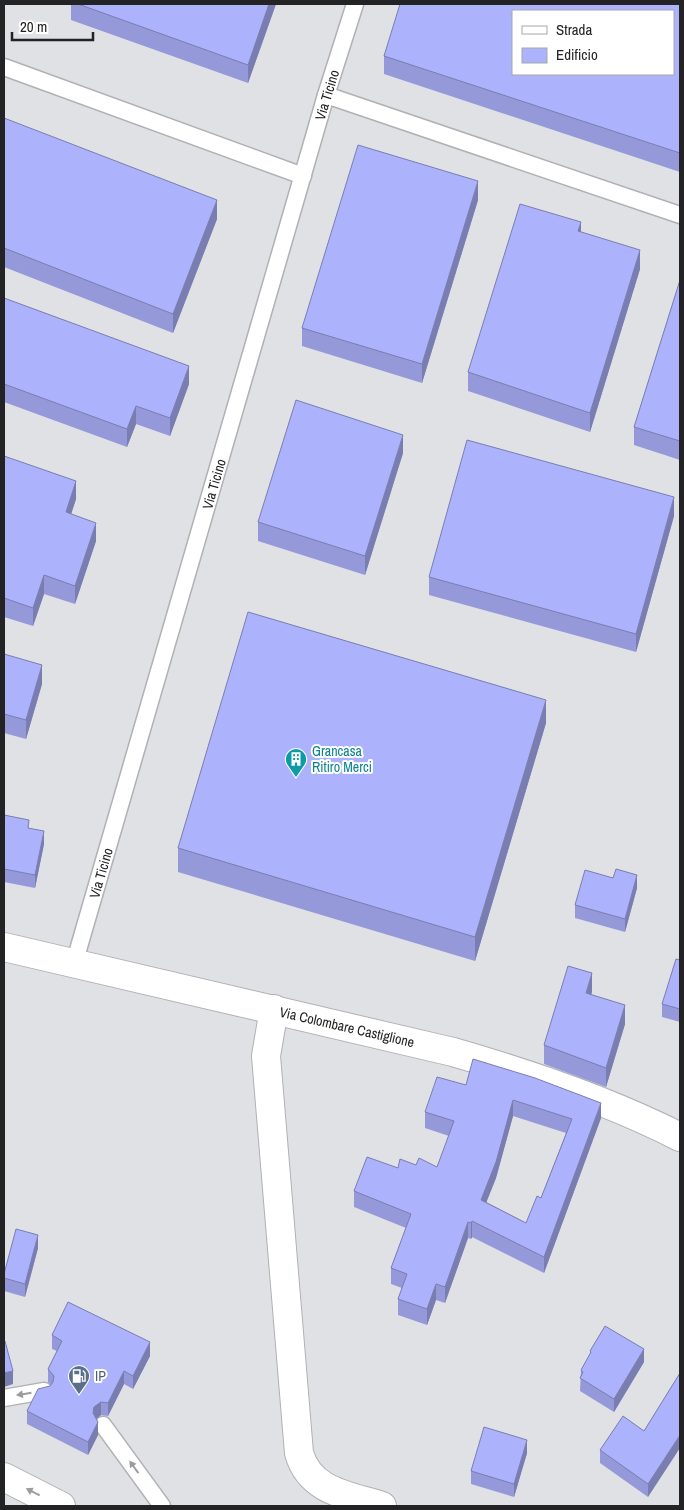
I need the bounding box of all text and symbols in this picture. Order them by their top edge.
scale bar [12,10,94,42]
legend [512,10,674,75]
text: 20 m [20,16,47,37]
text: Strada [556,19,592,40]
text: Edificio [556,44,598,65]
street label: Via Ticino [311,68,343,122]
street label: Via Ticino [198,457,230,511]
place label: Grancasa Ritiro Merci [312,742,372,776]
building icon: Grancasa Ritiro Merci [284,747,308,778]
street label: Via Ticino [85,846,117,900]
street label: Via Colombare Castiglione [278,1003,416,1051]
fuel station icon: IP [67,1364,91,1395]
place label: IP [95,1367,106,1385]
one-way arrow [15,1391,31,1399]
one-way arrow [128,1461,139,1474]
one-way arrow [25,1488,40,1496]

